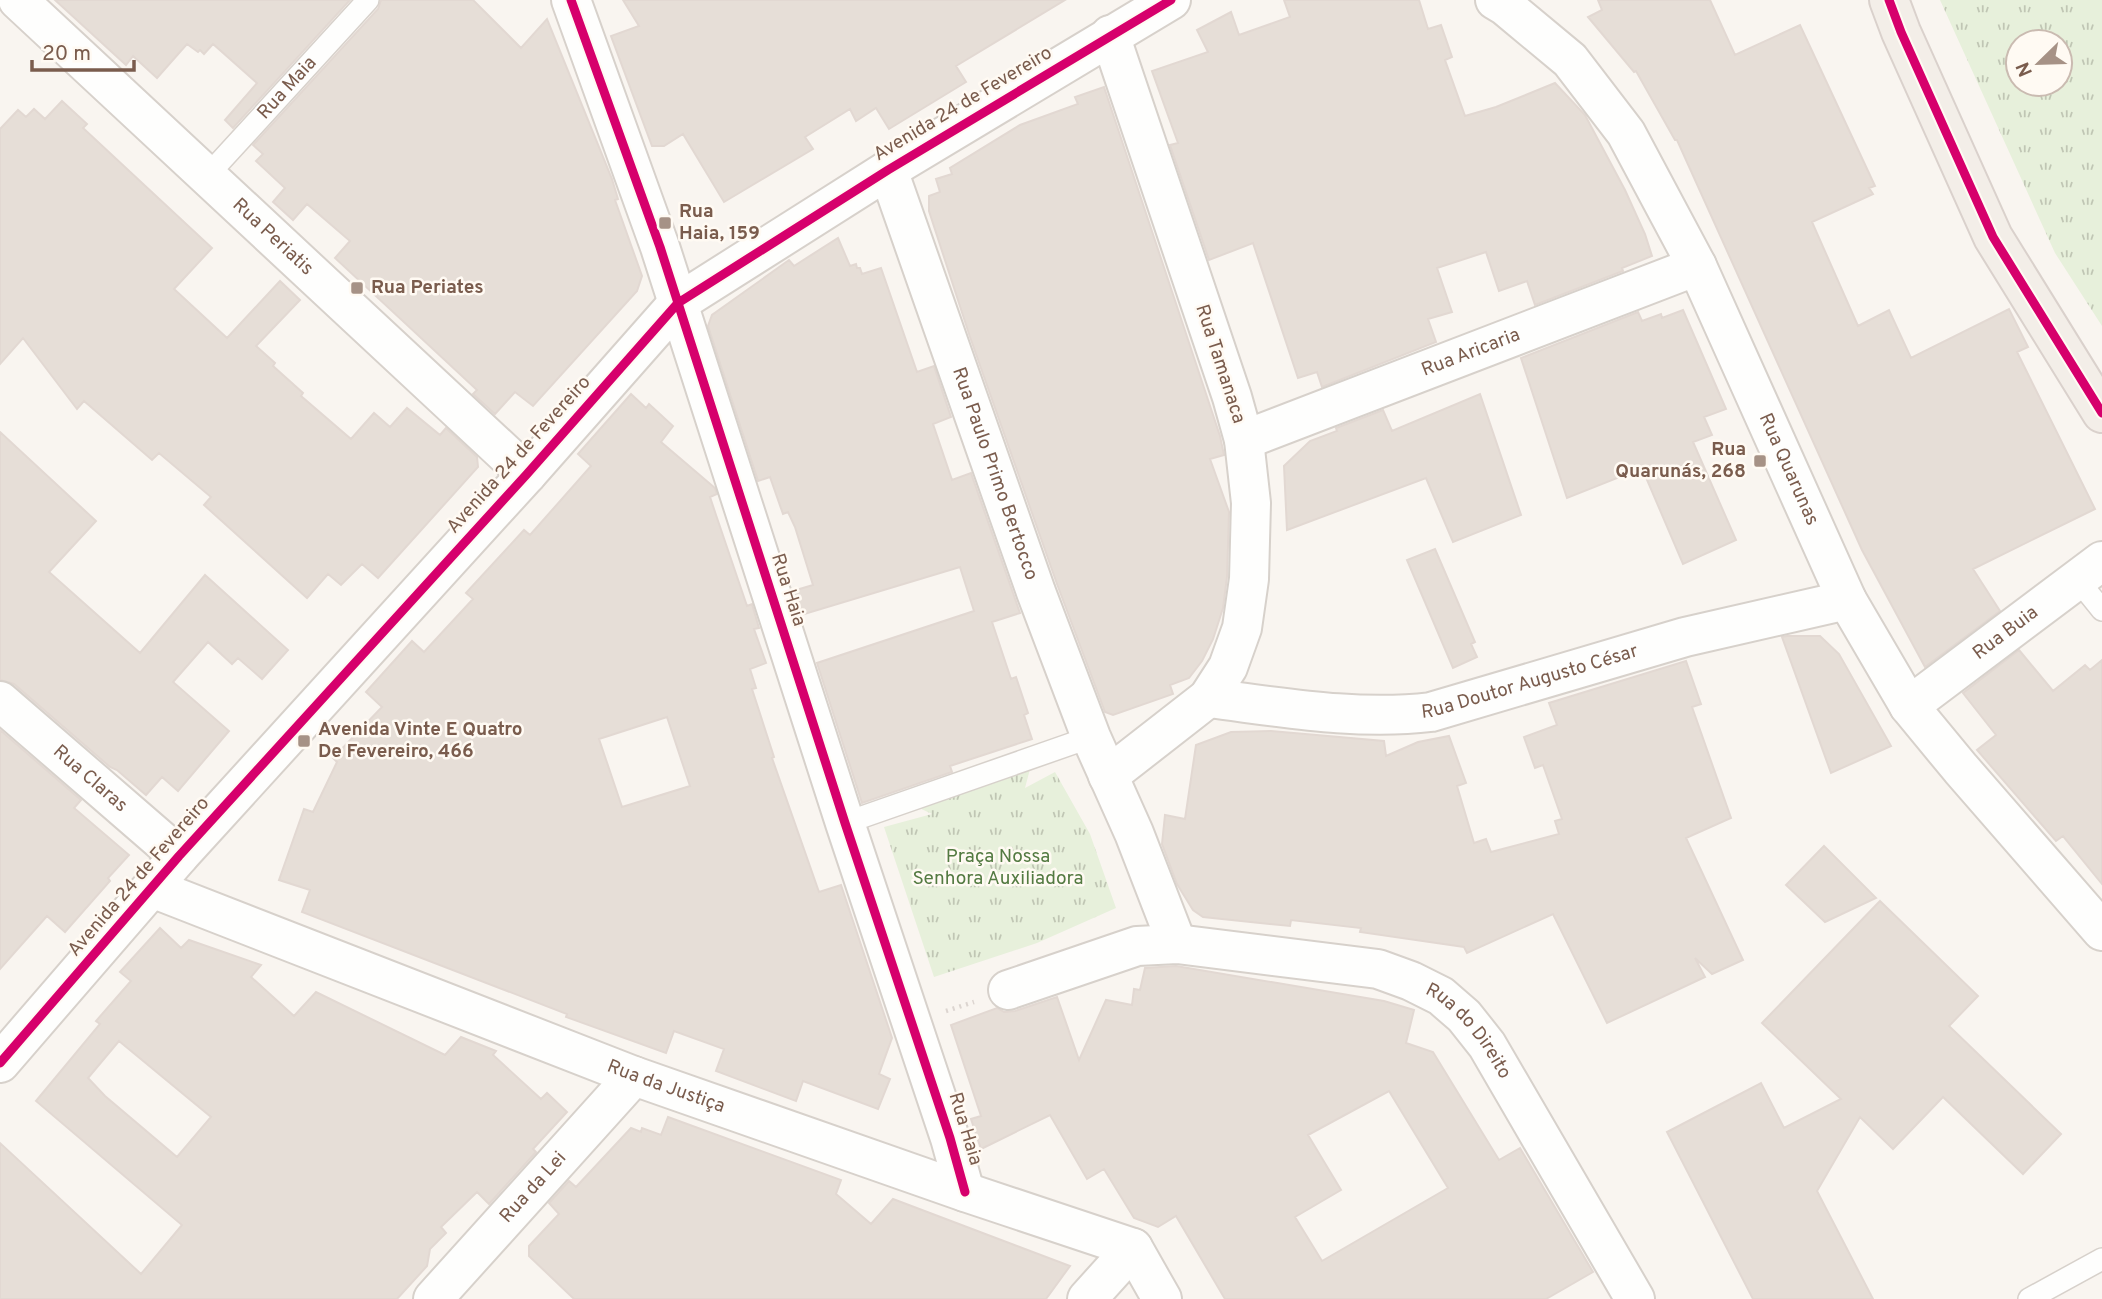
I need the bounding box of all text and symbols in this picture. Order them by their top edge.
scale bar [32,28,133,72]
north arrow [2004,28,2074,98]
text: 20 m [42,41,91,68]
street label: Avenida 24 de Fevereiro [869,41,1057,167]
street label: Rua Maia [252,52,322,125]
text: N [2011,58,2039,80]
street label: Rua Periatis [227,193,318,281]
place label: Rua Haia, 159 [679,200,760,246]
marker: Rua Haia, 159 [657,215,673,231]
place label: Rua Periates [371,276,484,300]
marker: Rua Periates [349,280,365,296]
street label: Rua Tamanaca [1189,301,1251,427]
street label: Rua Aricaria [1418,323,1524,383]
street label: Rua Paulo Primo Bertocco [946,364,1043,584]
street label: Avenida 24 de Fevereiro [442,371,596,539]
street label: Rua Quarunas [1753,410,1824,529]
place label: Rua Quarunás, 268 [1615,438,1746,484]
marker: Rua Quarunás, 268 [1752,453,1768,469]
street label: Rua Haia [765,551,811,629]
street label: Rua Buia [1968,601,2043,666]
street label: Rua Doutor Augusto César [1420,639,1642,725]
place label: Avenida Vinte E Quatro De Fevereiro, 466 [318,718,523,764]
marker: Avenida Vinte E Quatro De Fevereiro, 466 [296,733,312,749]
street label: Rua Claras [48,740,132,818]
street label: Avenida 24 de Fevereiro [63,792,215,962]
park label: Praça Nossa Senhora Auxiliadora [913,845,1083,891]
street label: Rua do Direito [1421,978,1516,1083]
street label: Rua da Justiça [603,1055,728,1119]
street label: Rua Haia [943,1090,987,1168]
street label: Rua da Lei [495,1147,572,1228]

